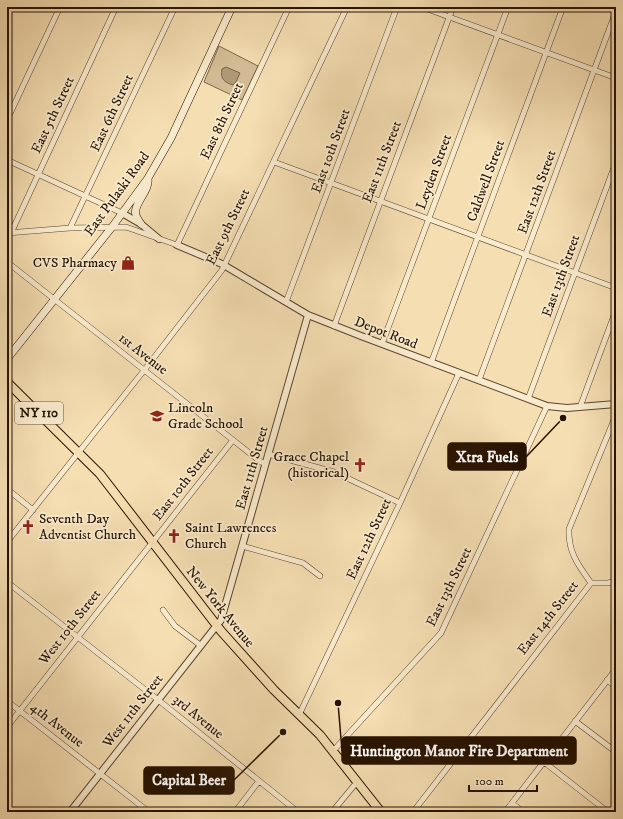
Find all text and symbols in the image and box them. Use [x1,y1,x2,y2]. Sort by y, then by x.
street label: East 6th Street [86,71,138,155]
street label: East 5th Street [27,73,79,156]
street label: East 8th Street [196,79,248,162]
street label: East 10th Street [307,106,355,196]
street label: East 11th Street [358,118,406,205]
street label: Leyden Street [412,131,456,212]
street label: Caldwell Street [463,137,509,224]
street label: East 12th Street [513,147,561,236]
street label: East Pulaski Road [80,148,154,240]
street label: East 9th Street [202,185,254,268]
street label: East 13th Street [538,232,584,320]
place label: CVS Pharmacy [33,254,117,272]
shop icon: CVS Pharmacy [120,255,136,271]
street label: Depot Road [352,313,420,353]
street label: 1st Avenue [115,329,171,379]
place label: Lincoln Grade School [168,399,244,433]
road number: NY 110 [15,402,63,424]
school or university icon: Lincoln Grade School [149,408,165,424]
street label: East 11th Street [231,424,273,512]
street label: East 10th Street [149,443,218,524]
callout: Xtra Fuels [448,443,526,470]
place label: Grace Chapel (historical) [274,448,350,482]
text: Xtra Fuels [456,448,518,467]
church icon: Grace Chapel (historical) [352,457,368,473]
street label: East 12th Street [342,495,396,583]
place label: Seventh Day Adventist Church [39,510,137,544]
church icon: Seventh Day Adventist Church [20,519,36,535]
place label: Saint Lawrences Church [185,519,277,553]
church icon: Saint Lawrences Church [166,528,182,544]
street label: East 13th Street [422,544,476,630]
street label: New York Avenue [182,563,258,651]
street label: East 14th Street [513,577,583,659]
street label: West 10th Street [34,585,105,669]
street label: West 11th Street [98,670,168,752]
street label: 3rd Avenue [169,691,227,743]
street label: 4th Avenue [27,698,88,752]
callout: Huntington Manor Fire Department [342,737,576,764]
text: Huntington Manor Fire Department [350,742,568,761]
callout: Capital Beer [144,767,234,794]
scale bar [469,767,537,793]
text: Capital Beer [152,771,226,790]
text: 100 m [475,774,504,789]

